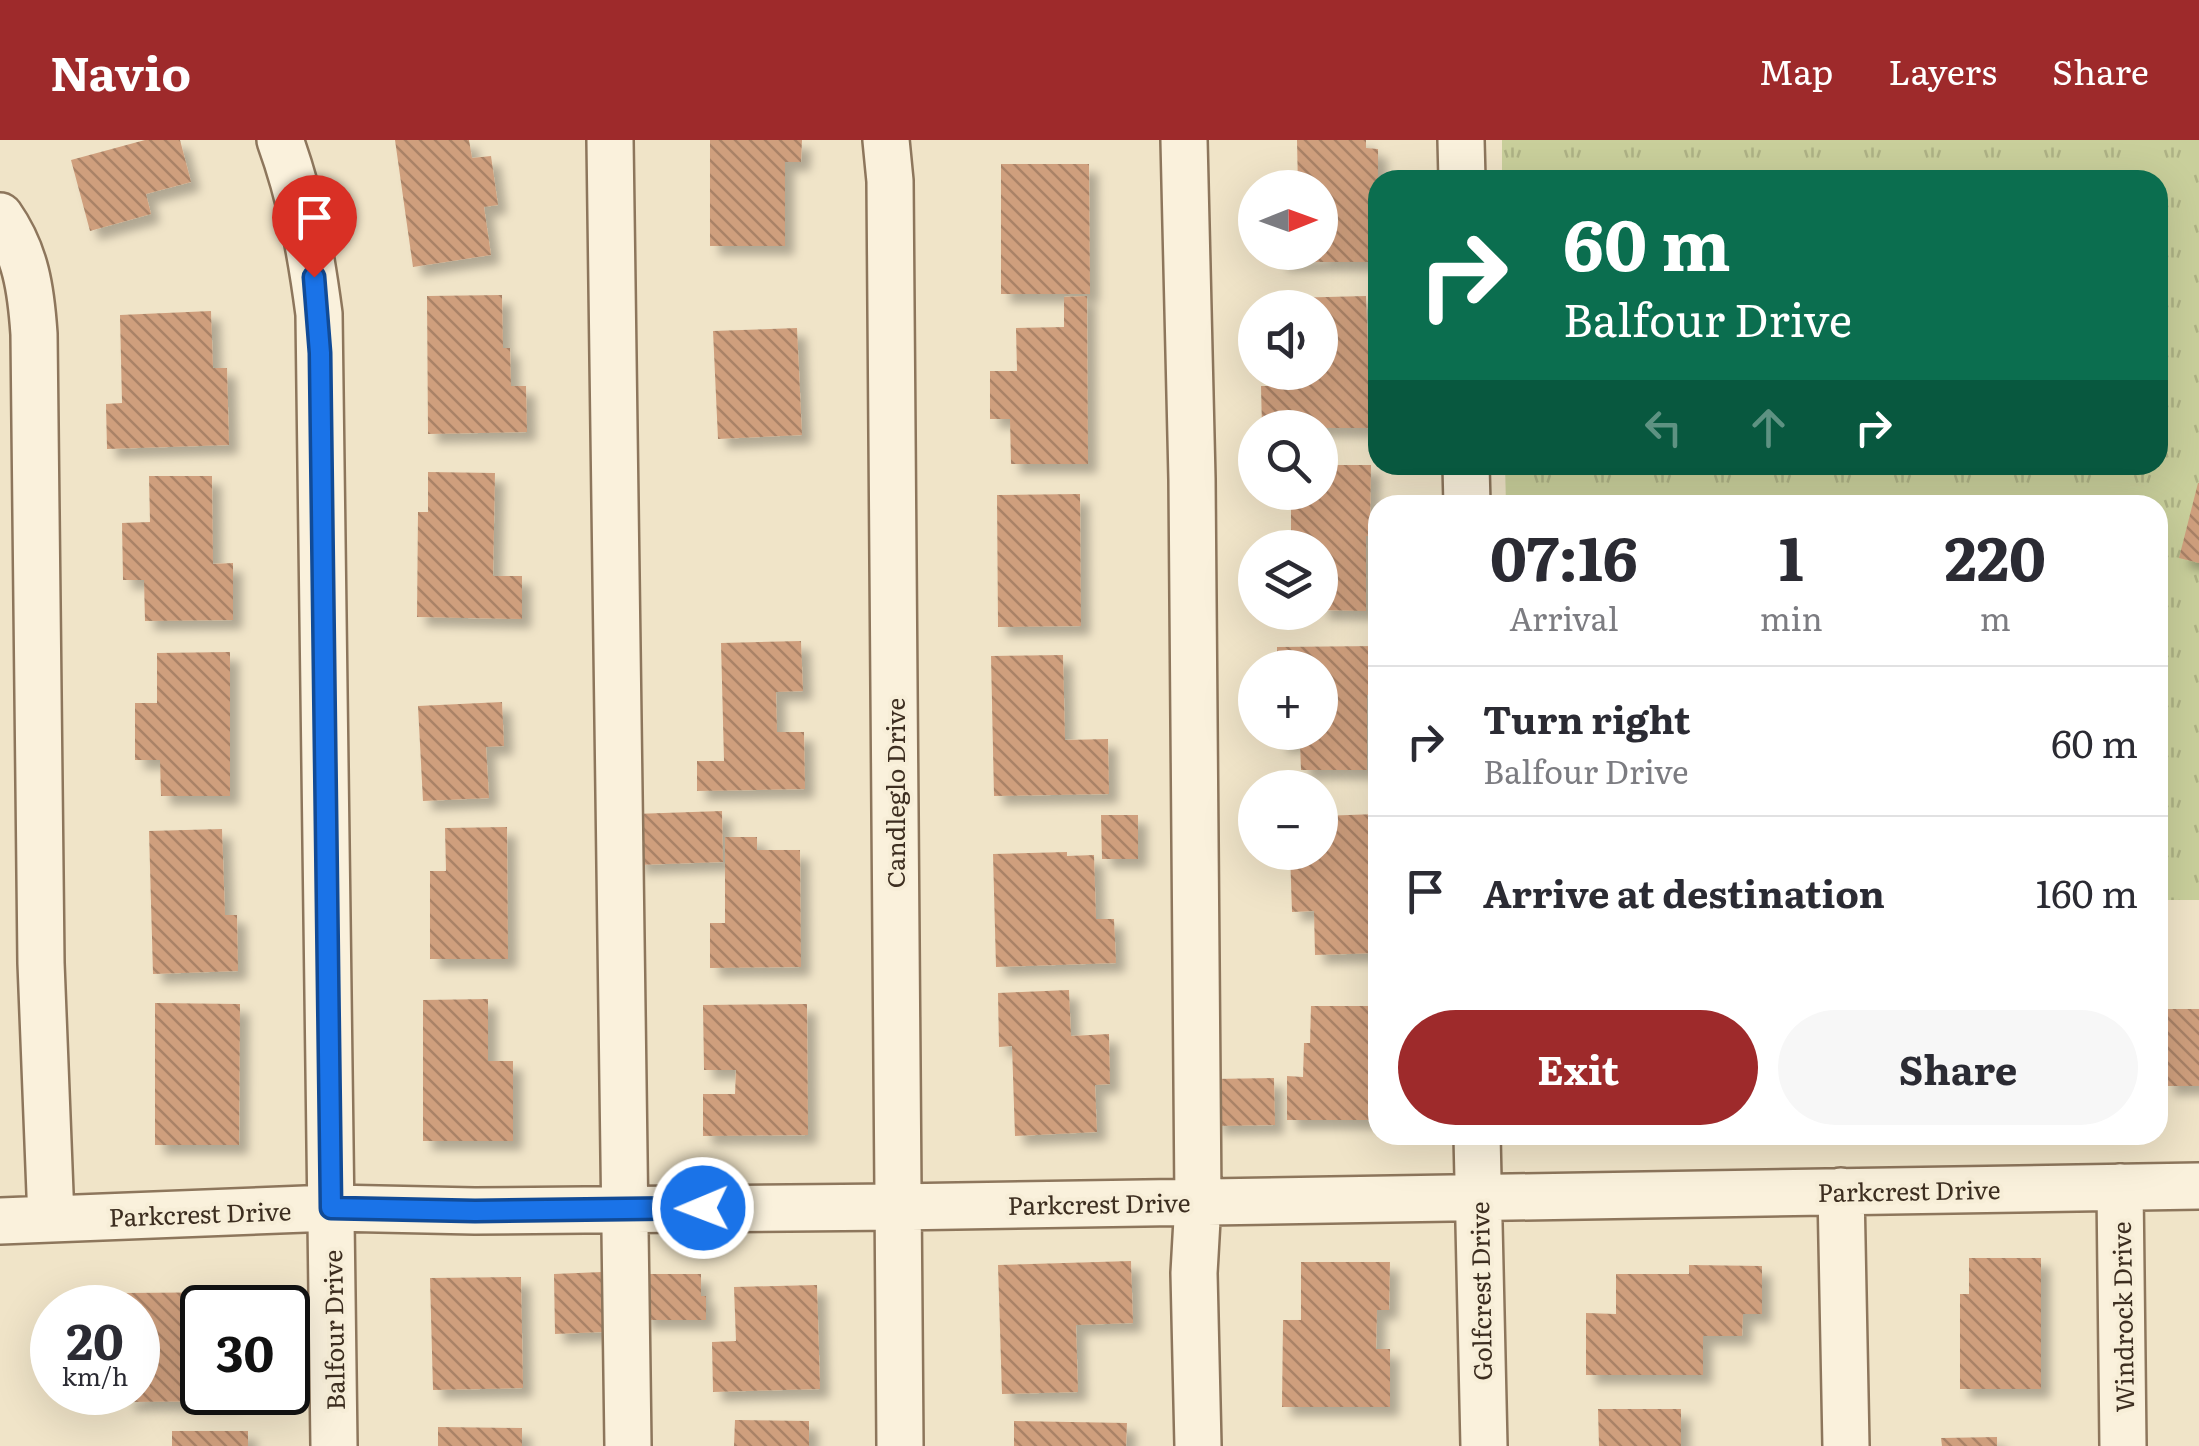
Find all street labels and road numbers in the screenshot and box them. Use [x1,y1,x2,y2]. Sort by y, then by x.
street label: Candleglo Drive [876,698,913,888]
street label: Parkcrest Drive [1817,1170,2001,1210]
street label: Parkcrest Drive [1007,1183,1191,1223]
street label: Parkcrest Drive [108,1191,292,1235]
street label: Golfcrest Drive [1460,1201,1500,1381]
street label: Windrock Drive [2102,1221,2142,1413]
street label: Balfour Drive [313,1249,353,1411]

